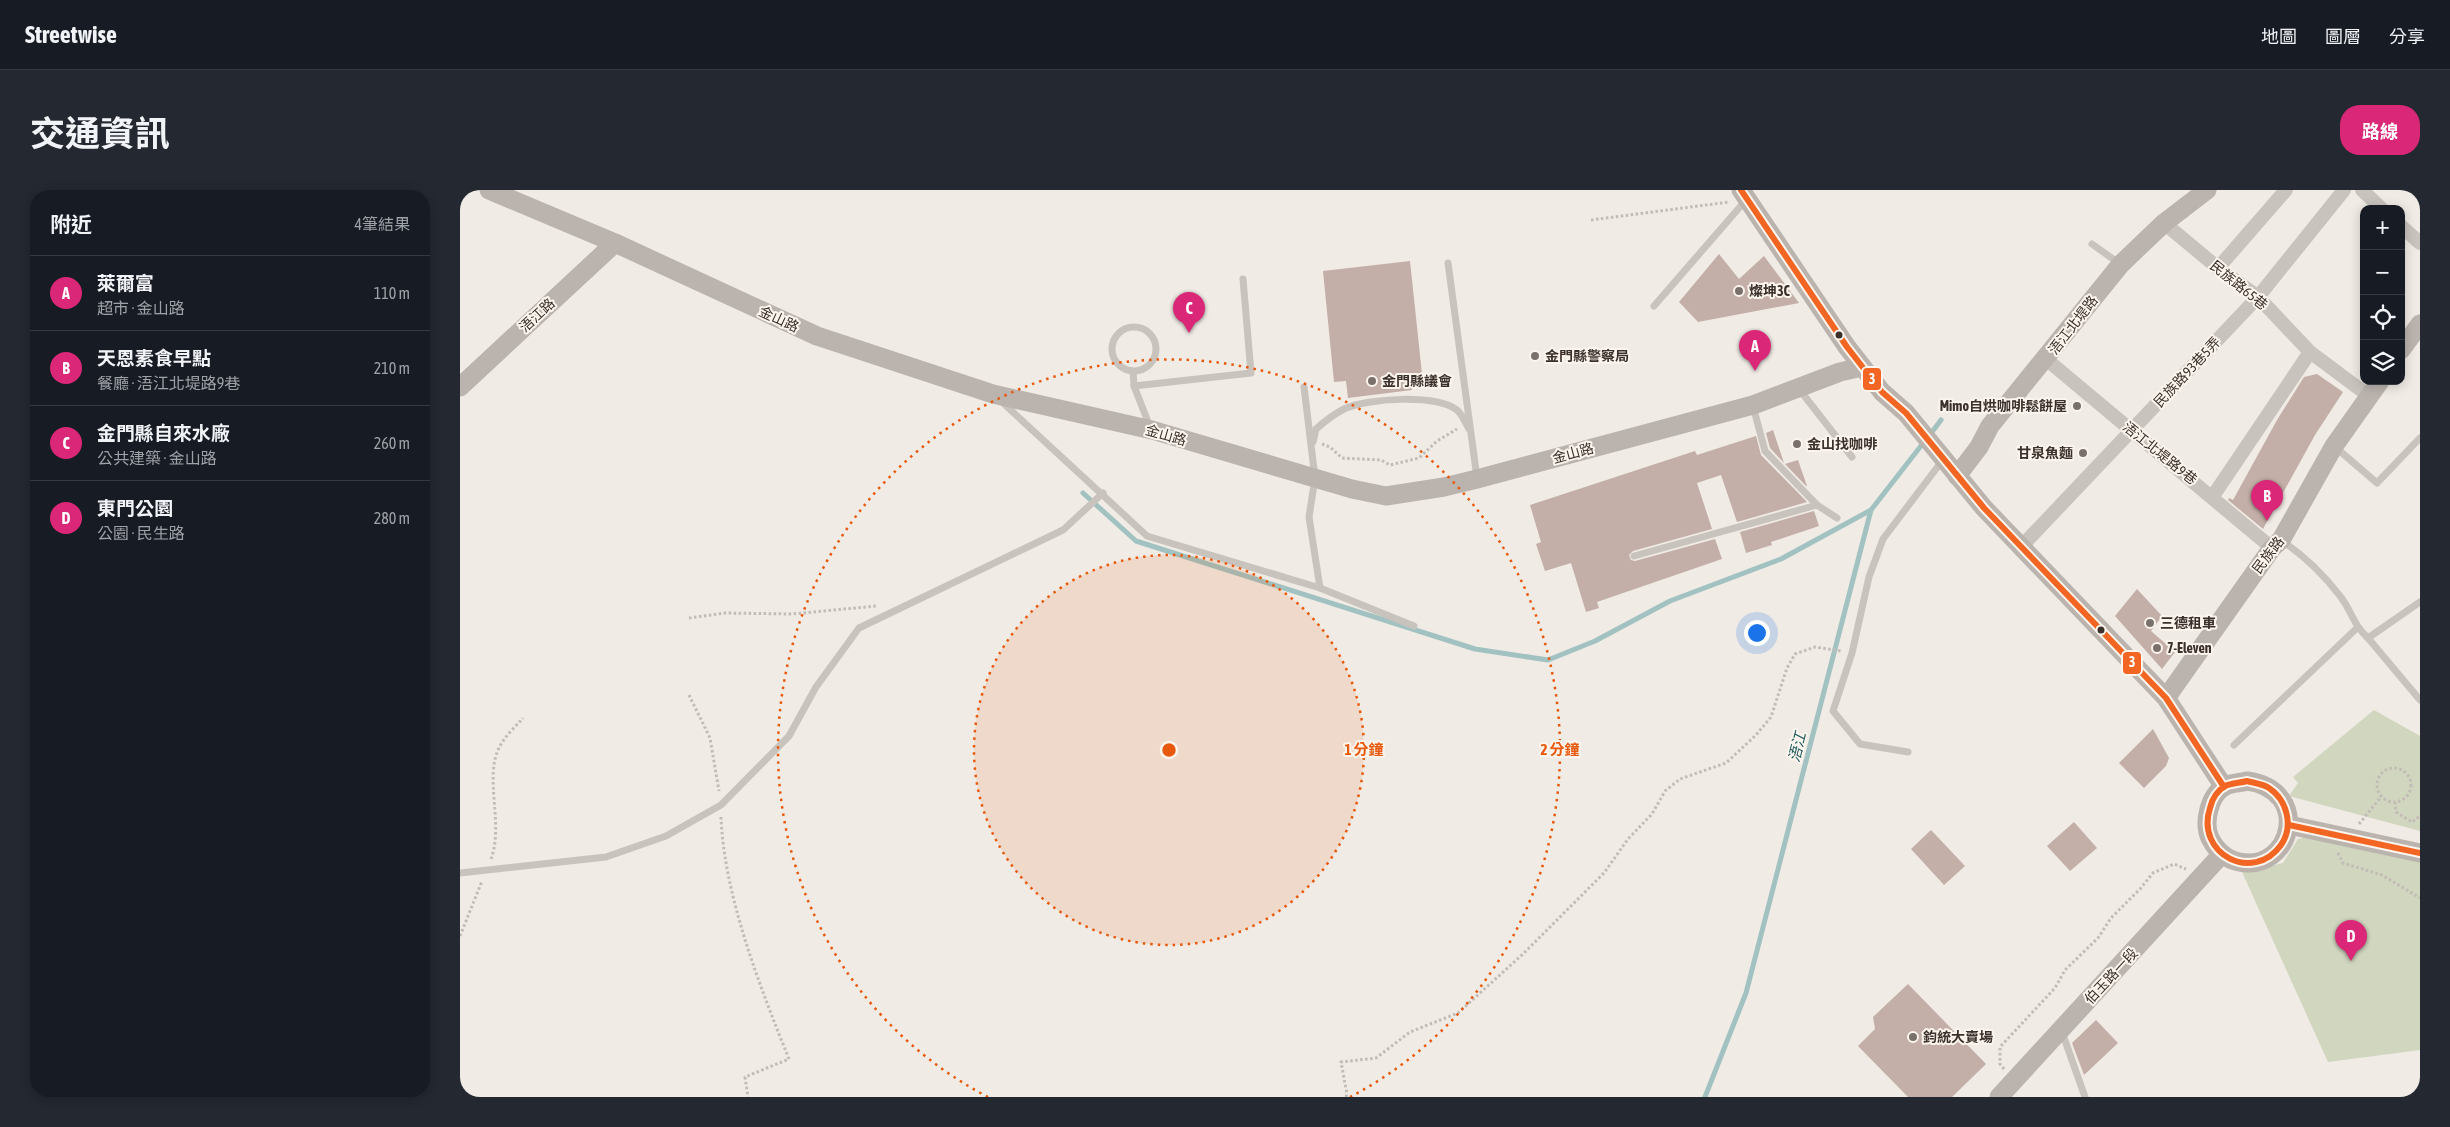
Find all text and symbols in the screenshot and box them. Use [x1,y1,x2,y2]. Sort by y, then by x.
text: Streetwise [25,21,117,48]
text: 地圖 [2261,26,2297,47]
text: 圖層 [2325,26,2361,47]
text: 分享 [2389,26,2425,47]
button: 路線 [2340,105,2420,155]
text: 交通資訊 [30,113,170,153]
map controls [2360,205,2405,385]
button: + [2360,205,2405,250]
text: 附近 [50,212,92,236]
text: 4筆結果 [354,215,410,233]
button: − [2360,250,2405,295]
street label: 民族路65巷 [2207,257,2271,313]
text: 萊爾富 [97,272,154,294]
place label: 燦坤3C [1749,283,1791,299]
text: A [62,284,70,302]
text: 110 m [374,284,410,302]
marker: 燦坤3C [1733,285,1745,297]
pin: C [1173,292,1205,333]
street label: 浯江北堤路 [2045,292,2101,358]
street label: 浯江路 [516,295,558,335]
button: locate [2360,295,2405,340]
text: 超市 · 金山路 [97,299,185,317]
street label: 金山路 [757,303,801,335]
pin: A [1739,330,1771,371]
unlabelled marker [1834,330,1844,340]
street label: 民族路93巷5弄 [2151,334,2223,410]
button: layers [2360,340,2405,385]
text: 天恩素食早點 [97,347,211,369]
place label: 金門縣警察局 [1545,348,1629,364]
marker: 金門縣警察局 [1529,350,1541,362]
text: B [62,359,70,377]
text: 210 m [374,359,410,377]
line badge: 3 [1862,367,1882,391]
text: 3 [1869,371,1875,387]
place label: 金門縣議會 [1382,373,1452,389]
text: 餐廳 · 浯江北堤路9巷 [97,374,240,392]
marker: 金門縣議會 [1366,375,1378,387]
place label: Mimo自烘咖啡鬆餅屋 [1940,398,2067,414]
marker: Mimo自烘咖啡鬆餅屋 [2071,400,2083,412]
street label: 浯江北堤路9巷 [2120,418,2200,488]
text: 金門縣自來水廠 [97,422,230,444]
street label: 金山路 [1144,422,1188,448]
text: C [62,434,70,452]
text: 260 m [374,434,410,452]
place label: 金山找咖啡 [1807,436,1878,452]
marker: 金山找咖啡 [1791,438,1803,450]
street label: 金山路 [1551,440,1595,466]
place label: 甘泉魚麵 [2017,445,2073,461]
marker: 甘泉魚麵 [2077,447,2089,459]
text: 公共建築 · 金山路 [97,449,217,467]
pin: B [2251,480,2283,521]
text: 東門公園 [97,497,173,519]
text: D [62,509,70,527]
text: 280 m [374,509,410,527]
text: 公園 · 民生路 [97,524,185,542]
street label: 民族路 [2249,533,2287,577]
place label: 三德租車 [2160,615,2216,631]
marker: 三德租車 [2144,617,2156,629]
your location [1744,620,1770,646]
unlabelled marker [2096,625,2106,635]
place label: 7-Eleven [2167,640,2212,656]
marker: 7-Eleven [2151,642,2163,654]
line badge: 3 [2122,651,2142,675]
text: 3 [2129,654,2135,670]
water label: 浯江 [1785,728,1809,764]
centre of rings [1160,741,1178,759]
text: 1 分鐘 [1344,741,1384,758]
text: 2 分鐘 [1540,741,1580,758]
pin: D [2335,920,2367,961]
street label: 伯玉路一段 [2081,945,2141,1007]
place label: 鈞統大賣場 [1923,1029,1993,1045]
marker: 鈞統大賣場 [1907,1031,1919,1043]

